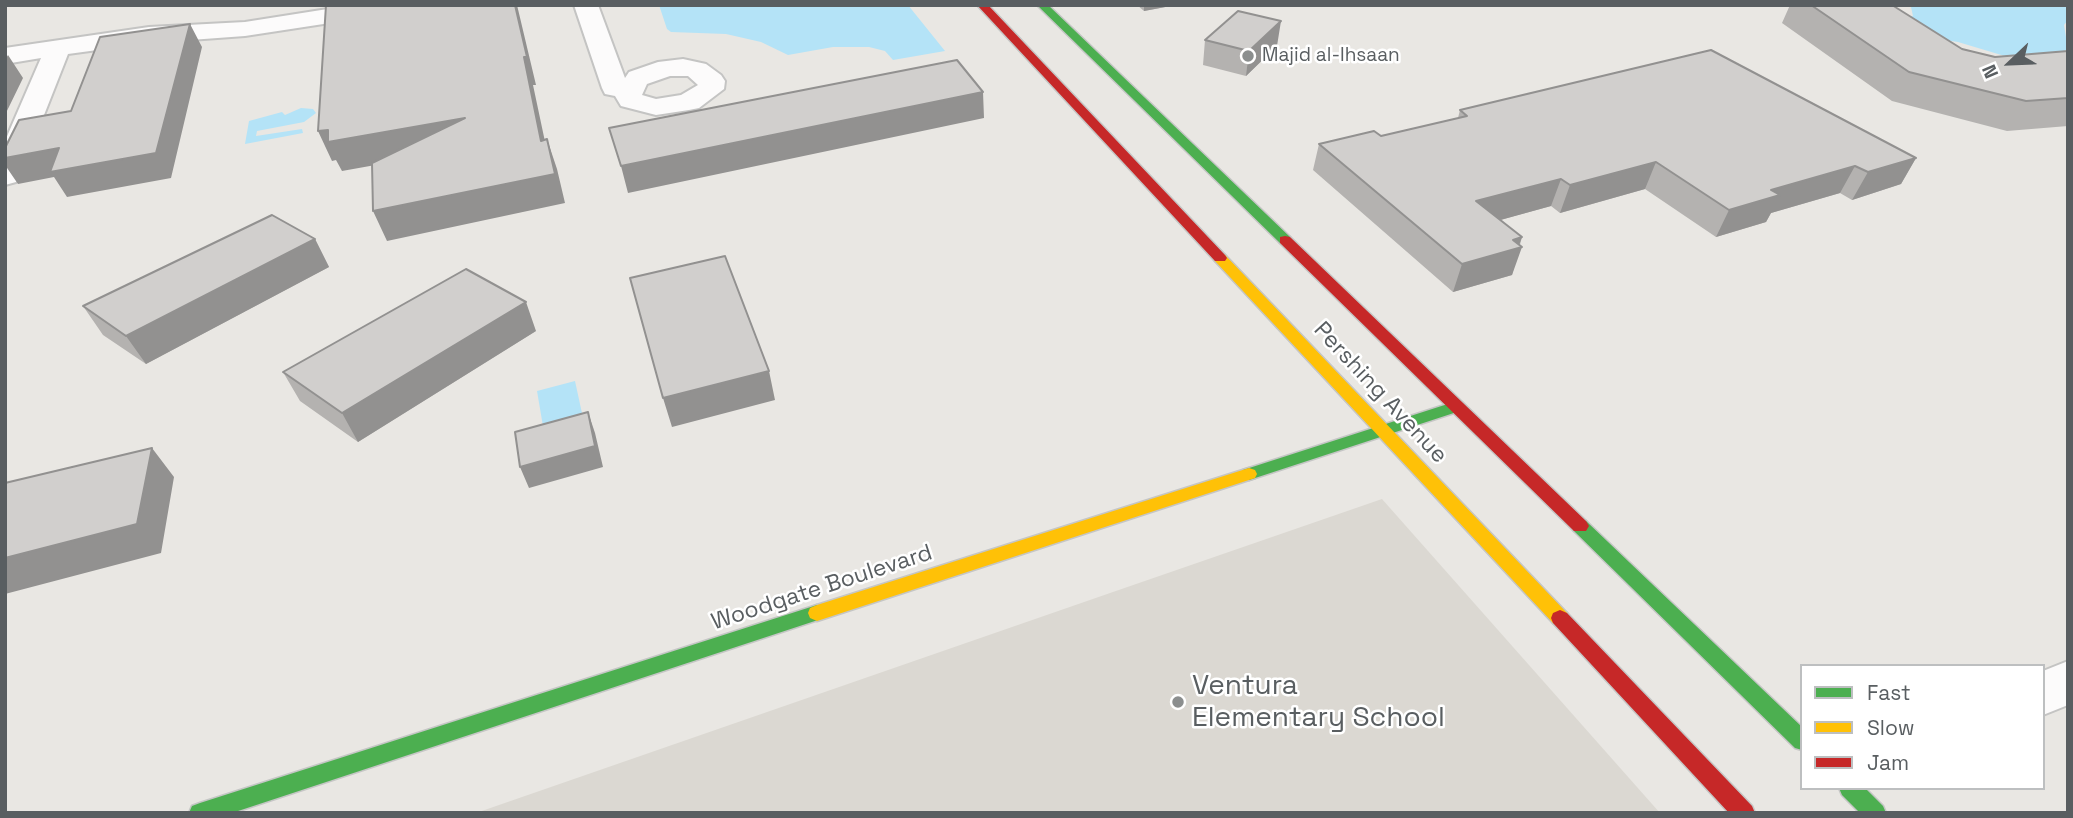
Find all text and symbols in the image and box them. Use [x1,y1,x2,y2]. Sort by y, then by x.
north arrow [1975,28,2045,98]
place label: Majid al-Ihsaan [1262,45,1400,67]
marker: Majid al-Ihsaan [1240,48,1256,64]
text: N [1976,61,2004,82]
street label: Pershing Avenue [1307,317,1453,469]
street label: Woodgate Boulevard [708,539,936,637]
legend [1800,664,2045,790]
place label: Ventura Elementary School [1192,669,1445,735]
text: Fast [1867,679,1911,706]
marker: Ventura Elementary School [1170,694,1186,710]
text: Slow [1867,714,1915,741]
text: Jam [1867,749,1909,776]

